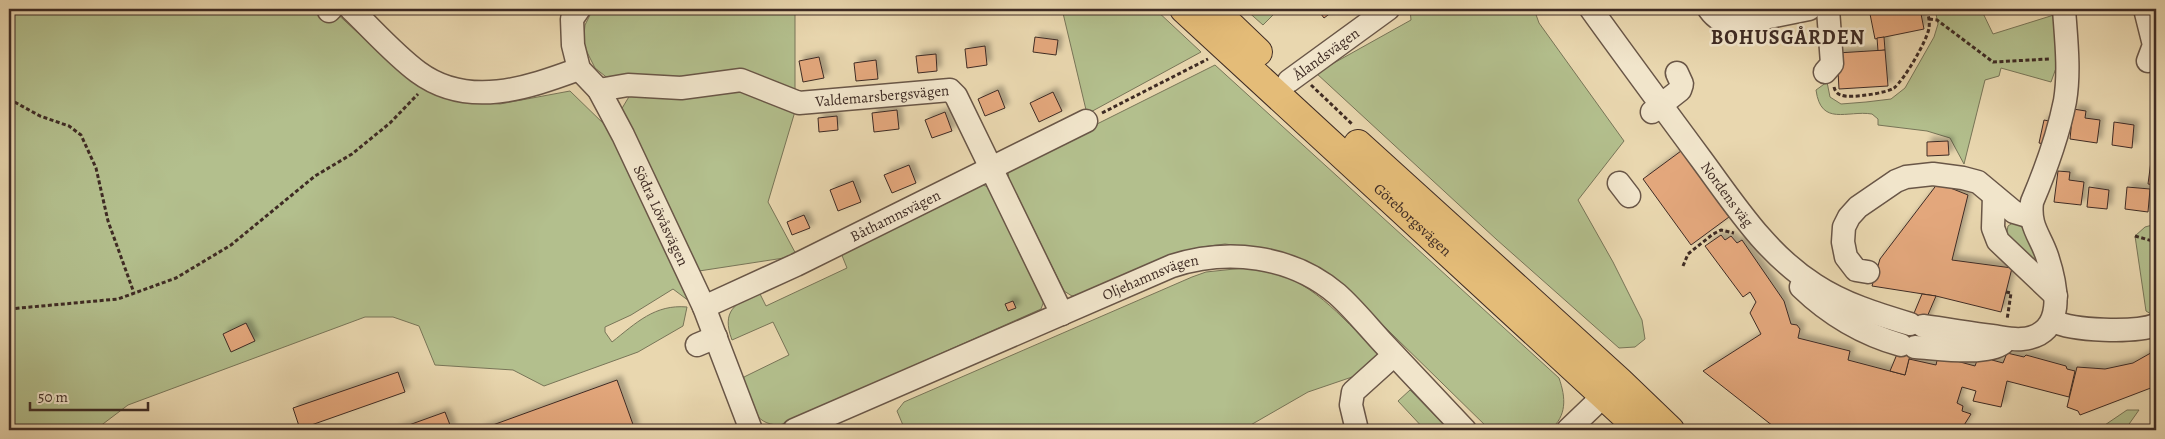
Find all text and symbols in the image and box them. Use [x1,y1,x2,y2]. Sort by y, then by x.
street label: Ålandsvägen [1288,23,1363,85]
district label: BOHUSGÅRDEN [1711,24,1865,51]
street label: Valdemarsbergsvägen [814,80,950,112]
street label: Nordens väg [1696,158,1758,232]
street label: Södra Lövåsvägen [629,162,693,269]
street label: Göteborgsvägen [1369,179,1456,261]
street label: Båthamnsvägen [847,185,944,247]
street label: Oljehamnsvägen [1099,250,1200,305]
scale bar [30,379,148,411]
text: 50 m [38,387,68,407]

